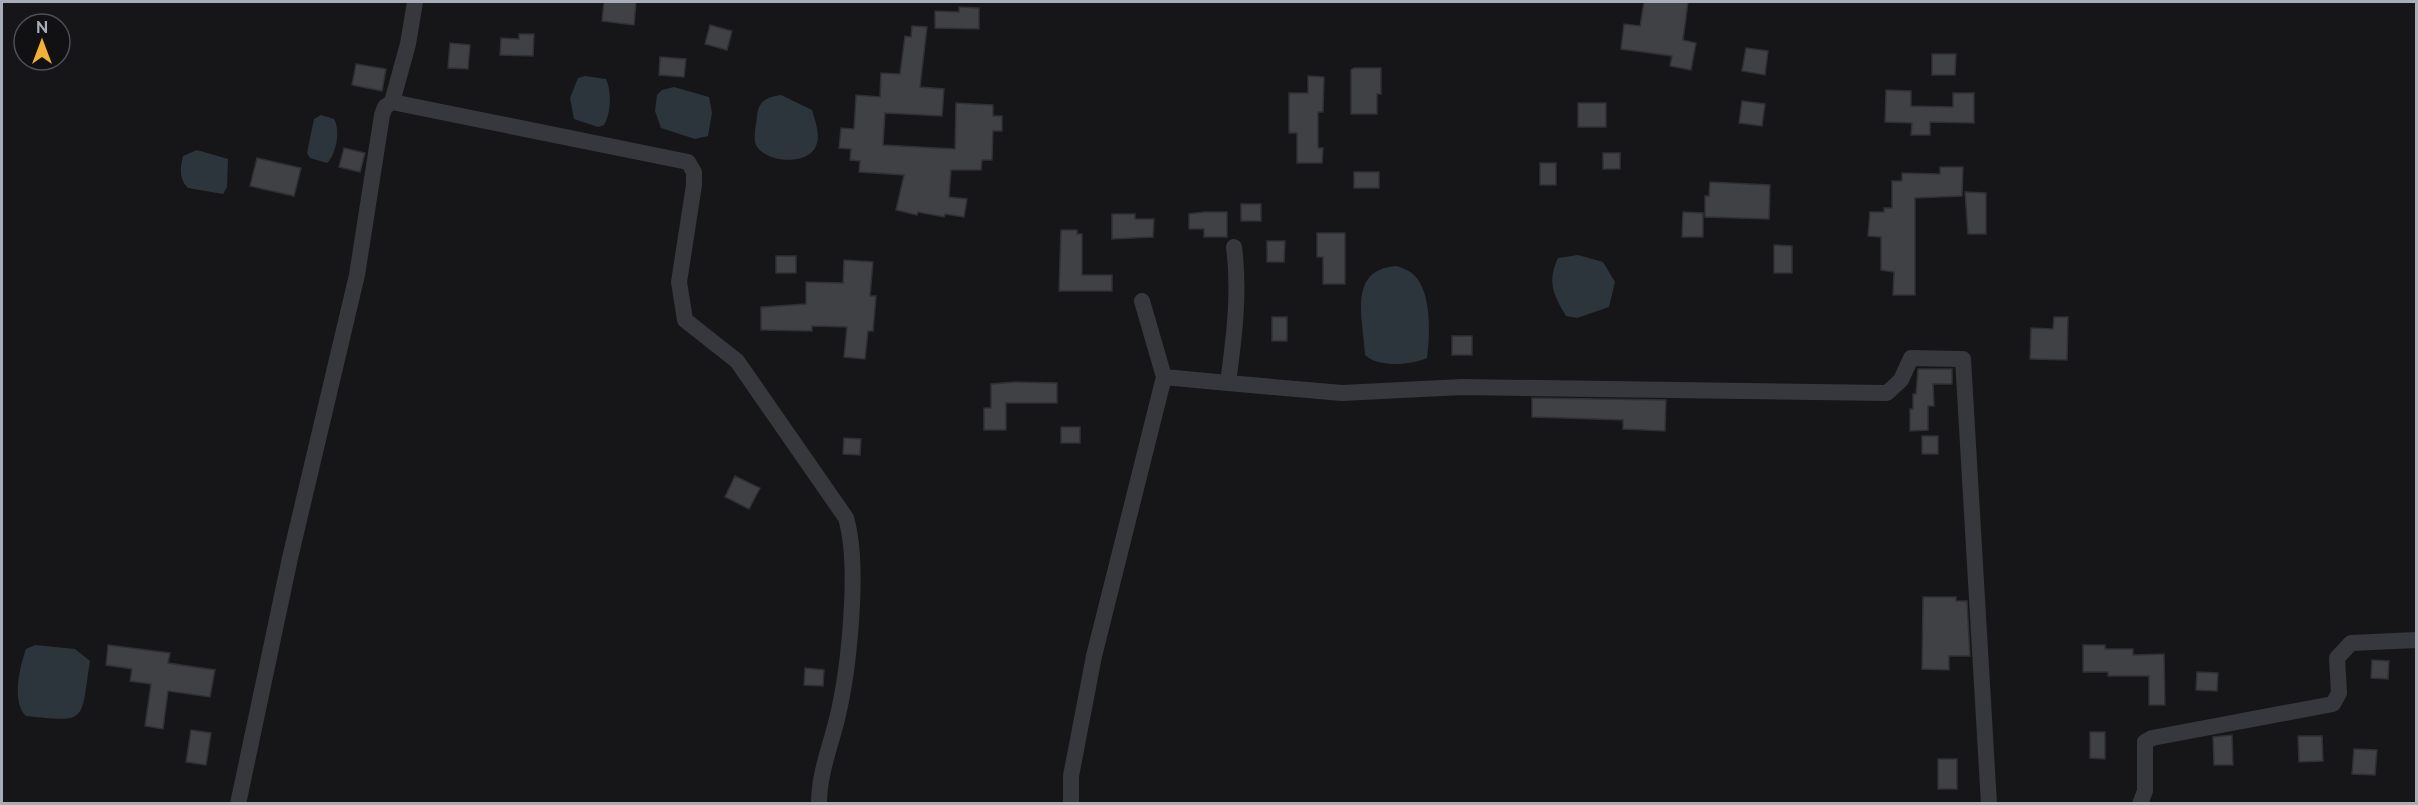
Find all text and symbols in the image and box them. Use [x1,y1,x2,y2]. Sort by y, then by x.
north arrow [12,12,72,72]
text: N [36,18,48,37]

